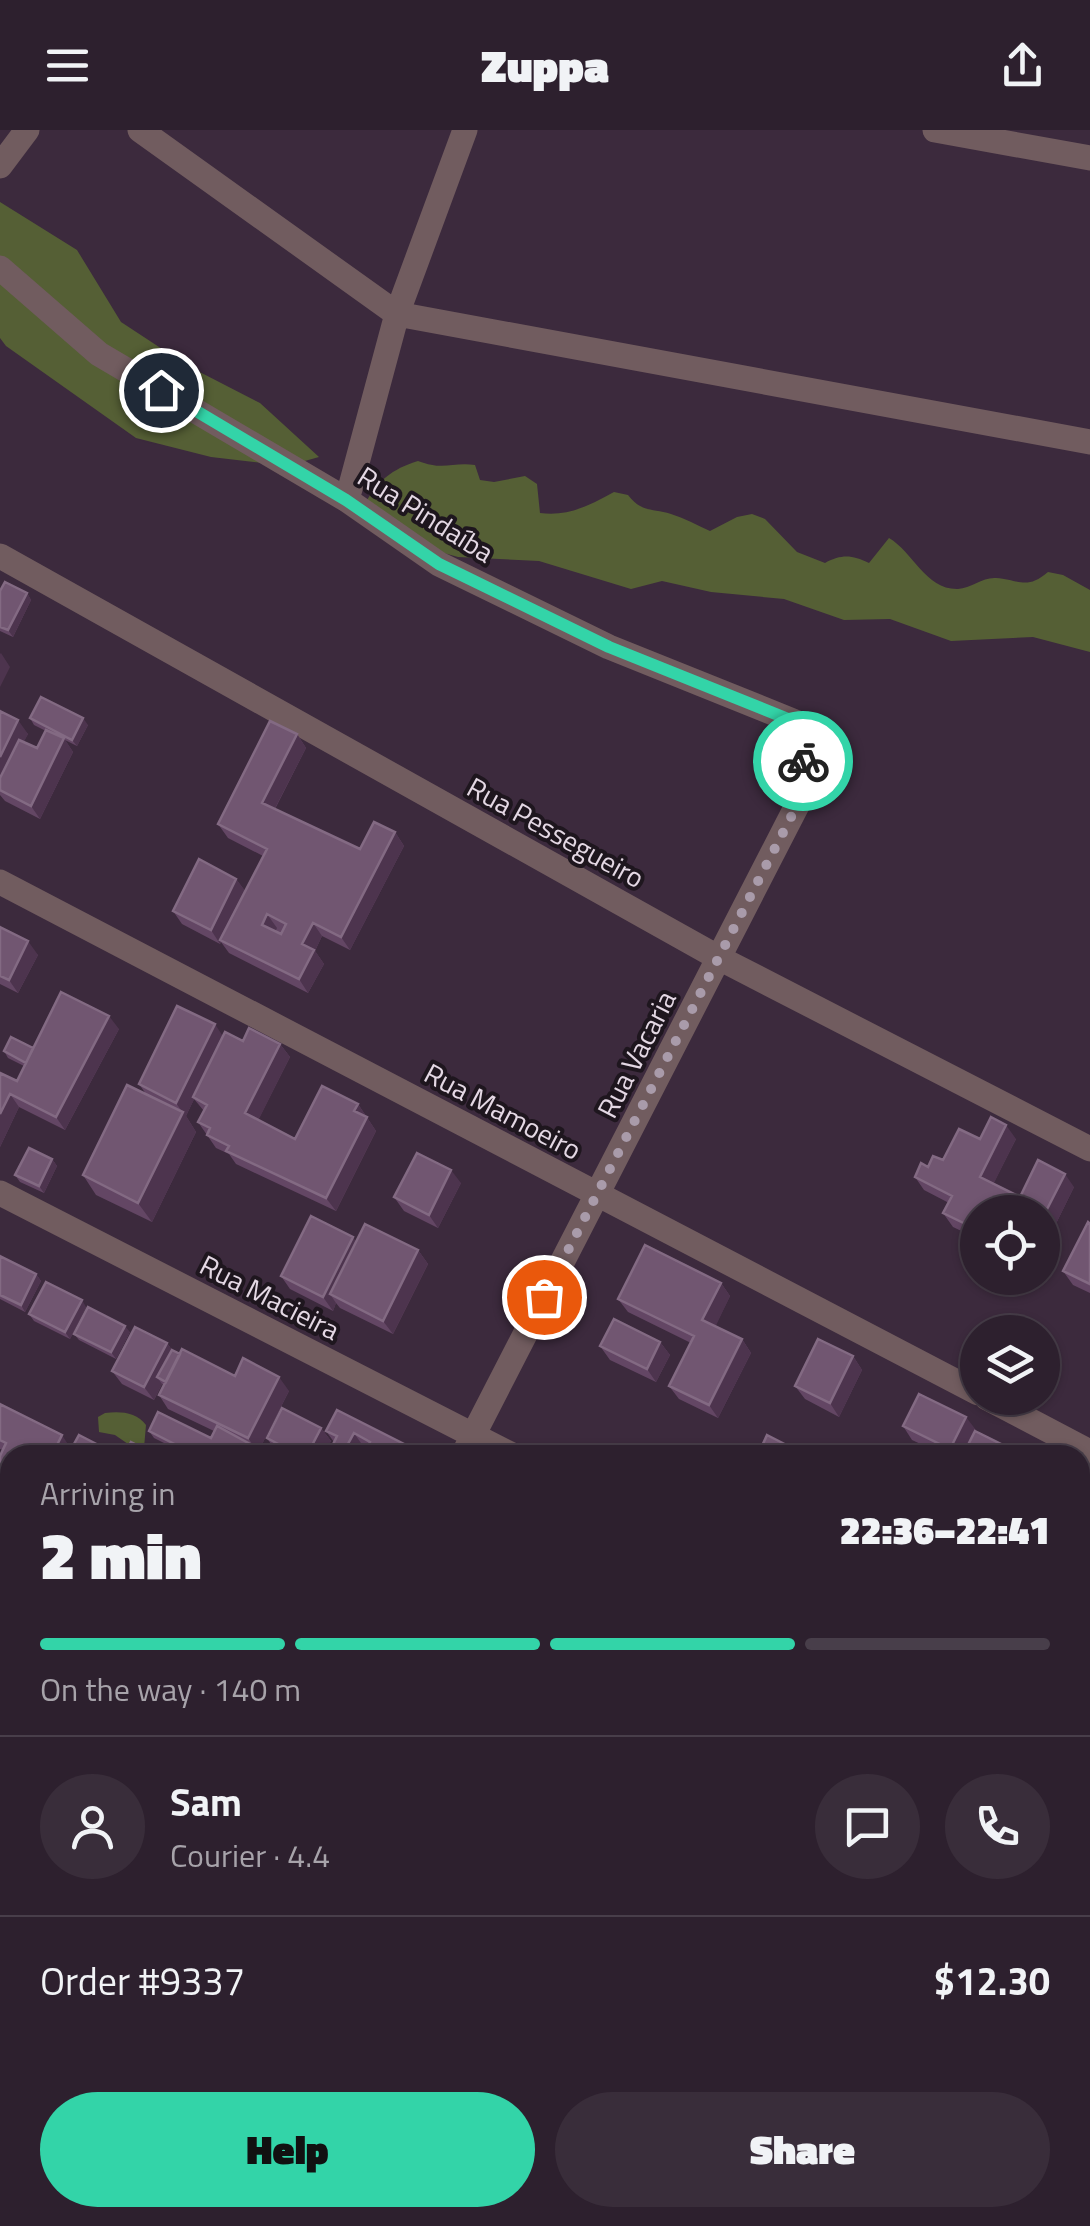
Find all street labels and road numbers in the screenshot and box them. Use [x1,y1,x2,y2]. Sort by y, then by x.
street label: Rua Pindaíba [349,455,503,573]
street label: Rua Pessegueiro [460,765,652,899]
street label: Rua Vacaria [586,983,686,1125]
street label: Rua Mamoeiro [417,1052,589,1170]
street label: Rua Macieira [192,1243,348,1351]

